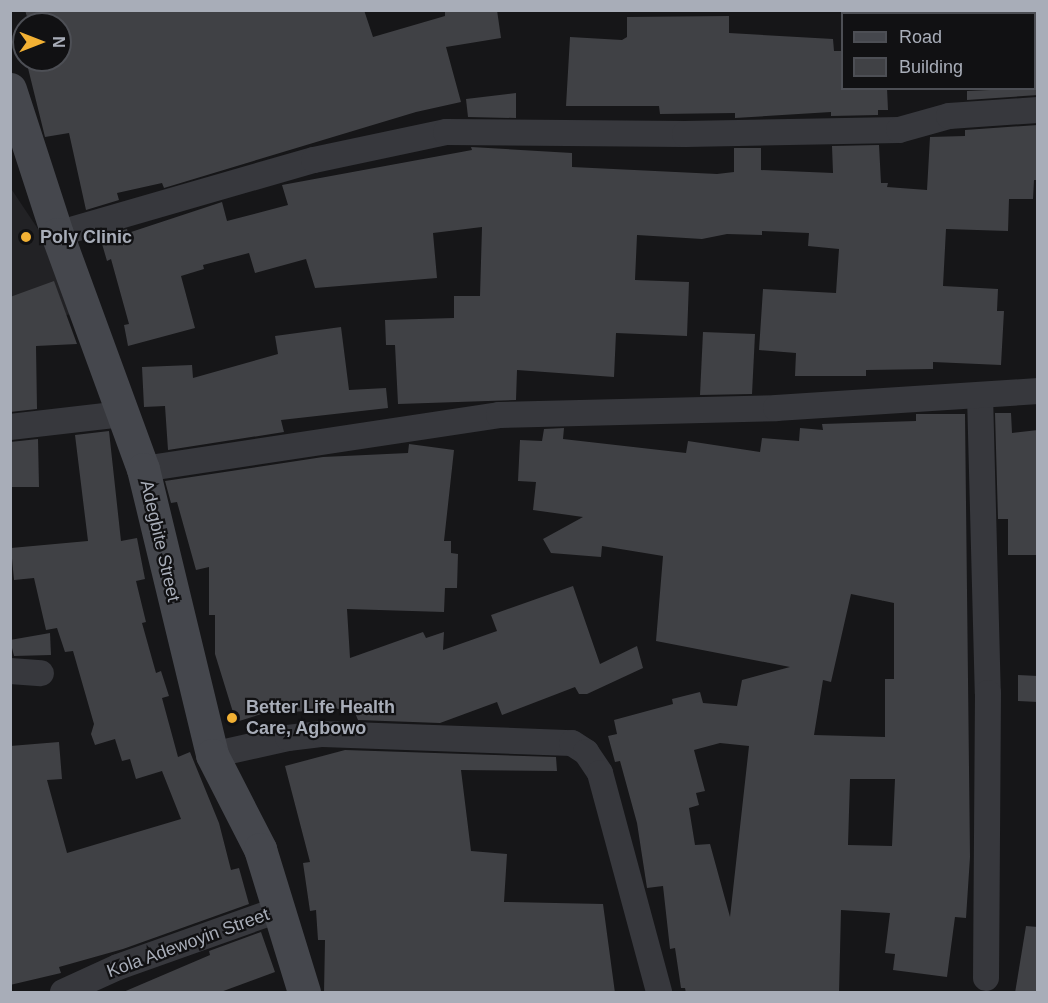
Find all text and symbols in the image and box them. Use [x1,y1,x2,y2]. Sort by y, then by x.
north arrow [12,12,72,72]
legend [841,12,1036,90]
text: Road [899,27,942,47]
text: N [50,36,67,48]
text: Building [899,57,963,77]
place label: Poly Clinic [40,226,132,248]
marker: Poly Clinic [17,228,35,246]
street label: Adegbite Street [136,478,184,604]
place label: Better Life Health Care, Agbowo [246,697,395,740]
marker: Better Life Health Care, Agbowo [223,709,241,727]
street label: Kola Adewoyin Street [103,903,273,983]

